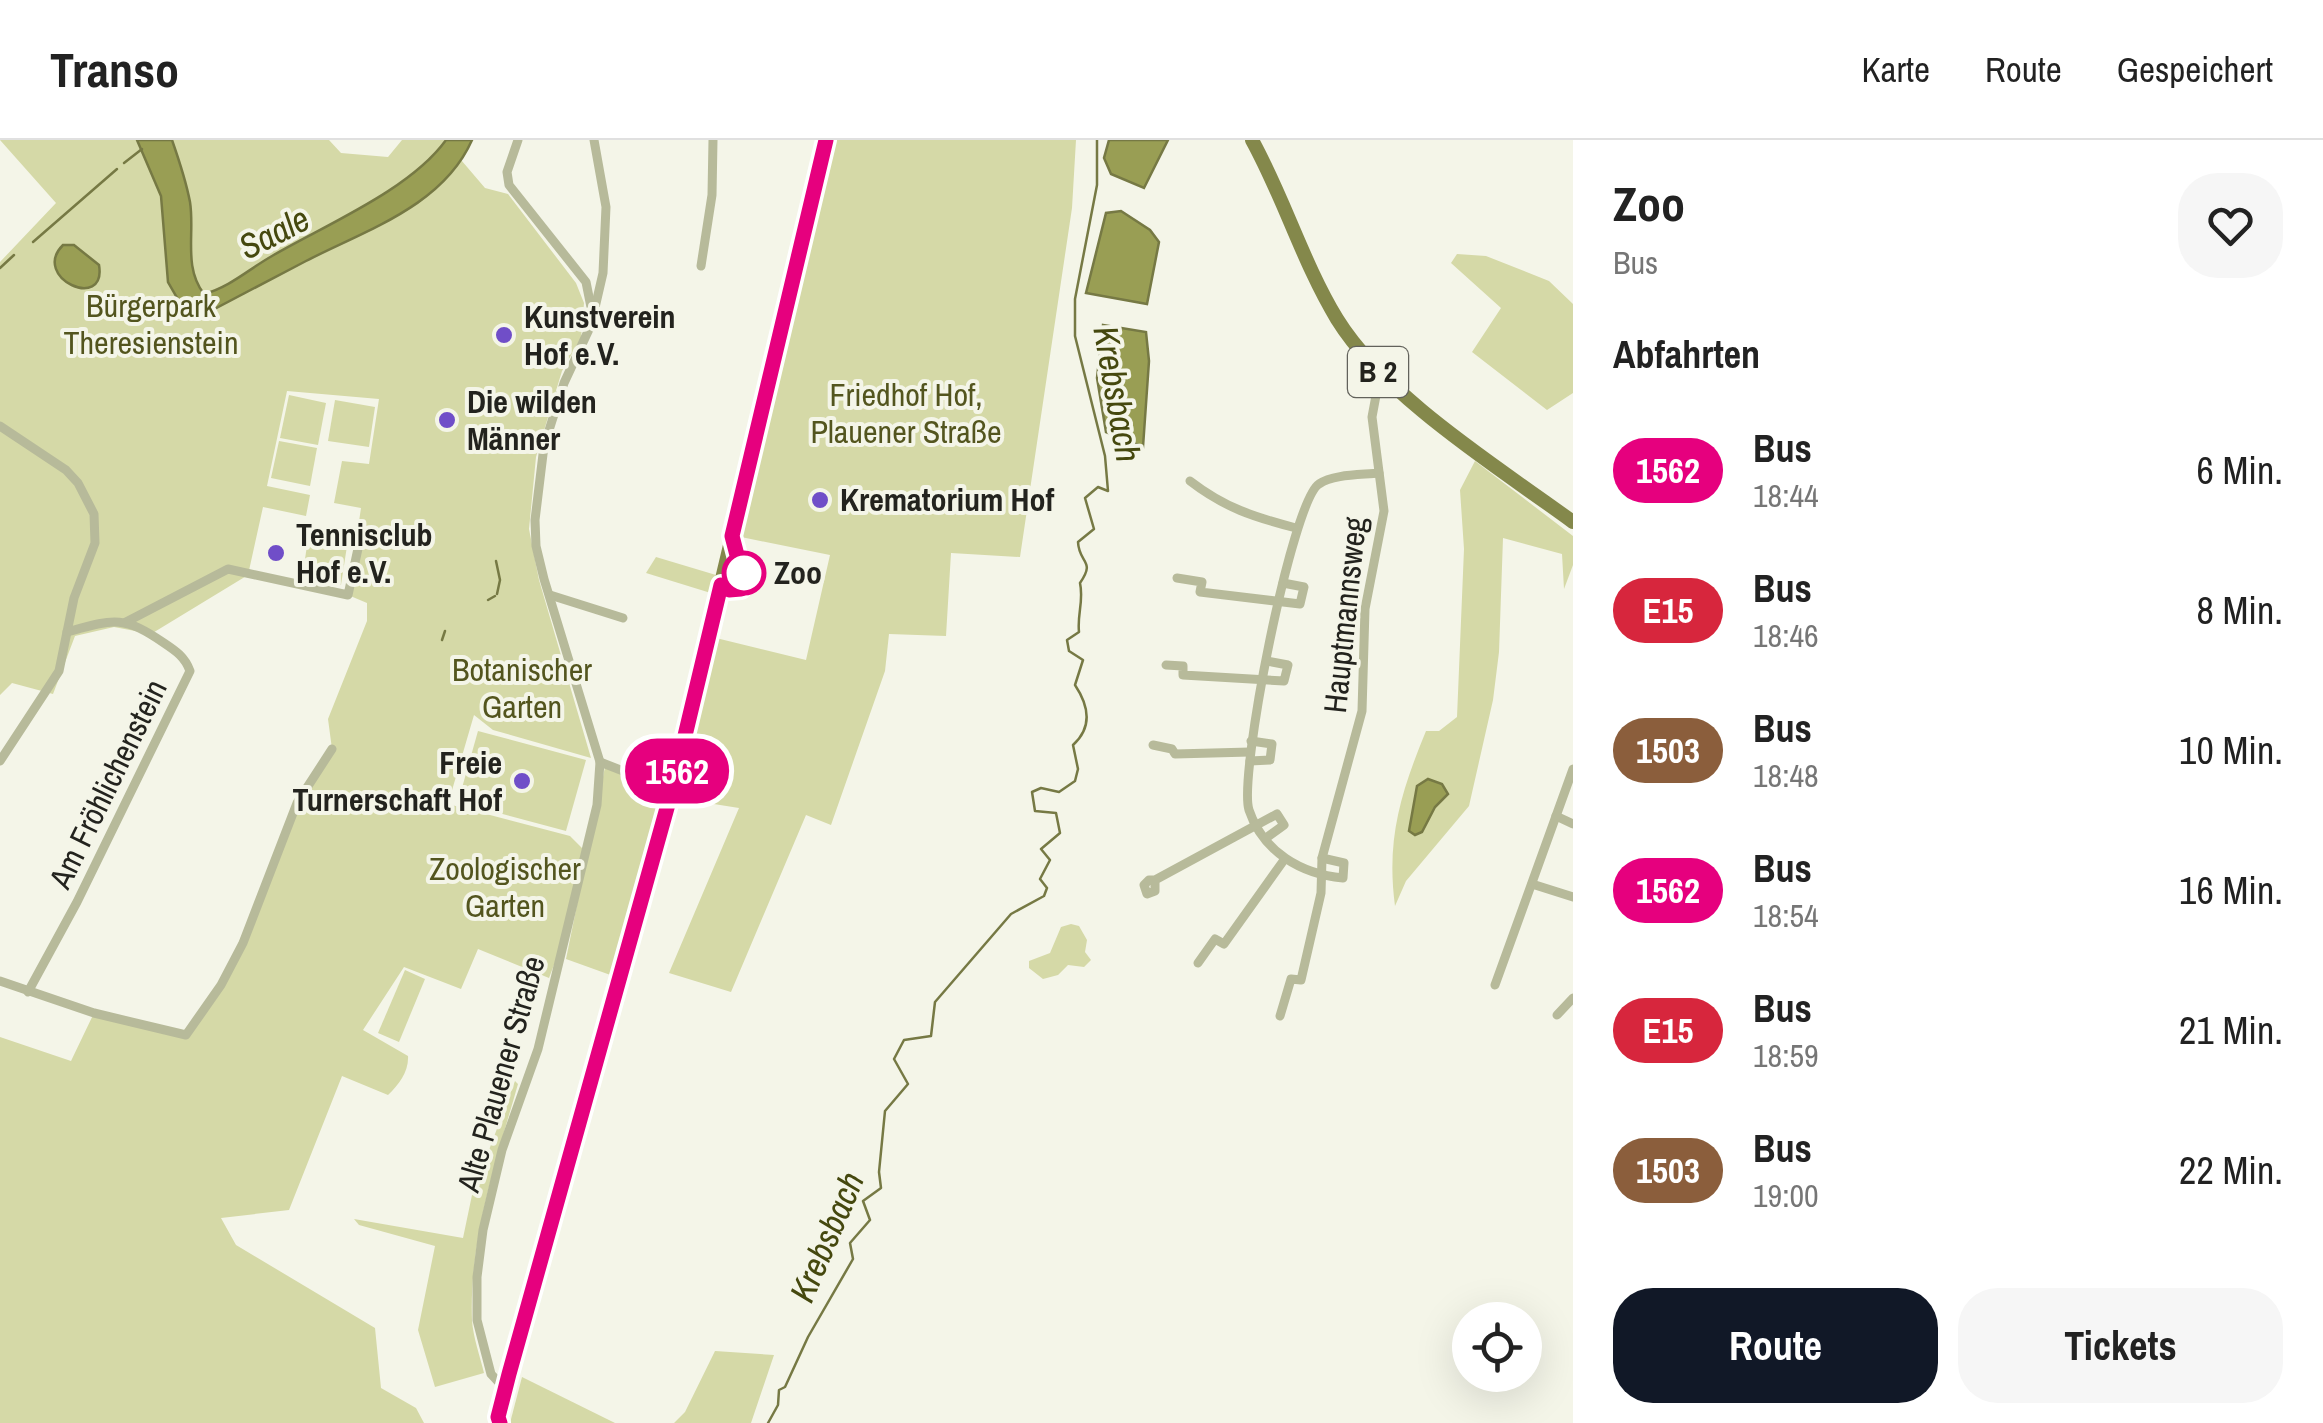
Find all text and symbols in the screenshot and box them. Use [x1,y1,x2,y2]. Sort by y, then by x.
text: Transo [50,37,179,102]
text: Karte [1861,46,1930,93]
text: Route [1985,46,2062,93]
text: Gespeichert [2117,46,2273,93]
text: Zoo [1613,171,1685,236]
button: heart [2178,173,2283,278]
water label: Saale [230,195,317,270]
text: Bus [1613,241,1658,284]
park label: Bürgerpark Theresienstein [63,284,239,364]
place label: Kunstverein Hof e.V. [524,295,676,375]
water label: Krebsbach [1082,322,1153,466]
marker: Kunstverein Hof e.V. [493,324,515,346]
text: Abfahrten [1613,329,1760,380]
road number: B 2 [1348,347,1408,397]
park label: Friedhof Hof, Plauener Straße [810,373,1002,453]
place label: Die wilden Männer [467,380,597,460]
marker: Die wilden Männer [436,409,458,431]
text: Bus [1753,423,1812,474]
text: 6 Min. [2196,445,2283,496]
text: 1562 [1636,447,1700,494]
text: 18:44 [1753,474,1819,517]
place label: Krematorium Hof [840,478,1055,521]
marker: Krematorium Hof [809,489,831,511]
place label: Tennisclub Hof e.V. [296,513,433,593]
street label: Hauptmannsweg [1313,514,1376,715]
marker: Tennisclub Hof e.V. [265,542,287,564]
place label: Zoo [774,551,822,594]
marker: Zoo [723,552,765,594]
text: Bus [1753,563,1812,614]
text: 8 Min. [2196,585,2283,636]
text: E15 [1642,587,1694,634]
text: 18:46 [1753,614,1819,657]
park label: Botanischer Garten [452,648,592,728]
street label: Am Fröhlichenstein [38,672,177,896]
text: Bus [1753,703,1812,754]
text: 10 Min. [2179,725,2283,776]
text: 1503 [1636,727,1700,774]
line badge: 1562 [607,738,747,804]
place label: Freie Turnerschaft Hof [293,741,502,821]
text: 1562 [645,748,709,795]
text: 18:48 [1753,754,1819,797]
marker: Freie Turnerschaft Hof [511,770,533,792]
text: Bus [1753,843,1812,894]
park label: Zoologischer Garten [429,847,581,927]
text: 16 Min. [2179,865,2283,916]
text: 1562 [1636,867,1700,914]
text: 18:54 [1753,894,1819,937]
street label: Alte Plauener Straße [446,951,555,1198]
text: Bus [1753,983,1812,1034]
text: 21 Min. [2179,1005,2283,1056]
text: E15 [1642,1007,1694,1054]
text: 18:59 [1753,1034,1819,1077]
text: Bus [1753,1123,1812,1174]
text: 22 Min. [2179,1145,2283,1196]
text: 1503 [1636,1147,1700,1194]
water label: Krebsbach [778,1164,875,1309]
text: 19:00 [1753,1174,1819,1217]
button: Route [1613,1288,1938,1403]
button: Tickets [1958,1288,2283,1403]
map controls [1452,1302,1542,1392]
button: locate [1452,1302,1542,1392]

